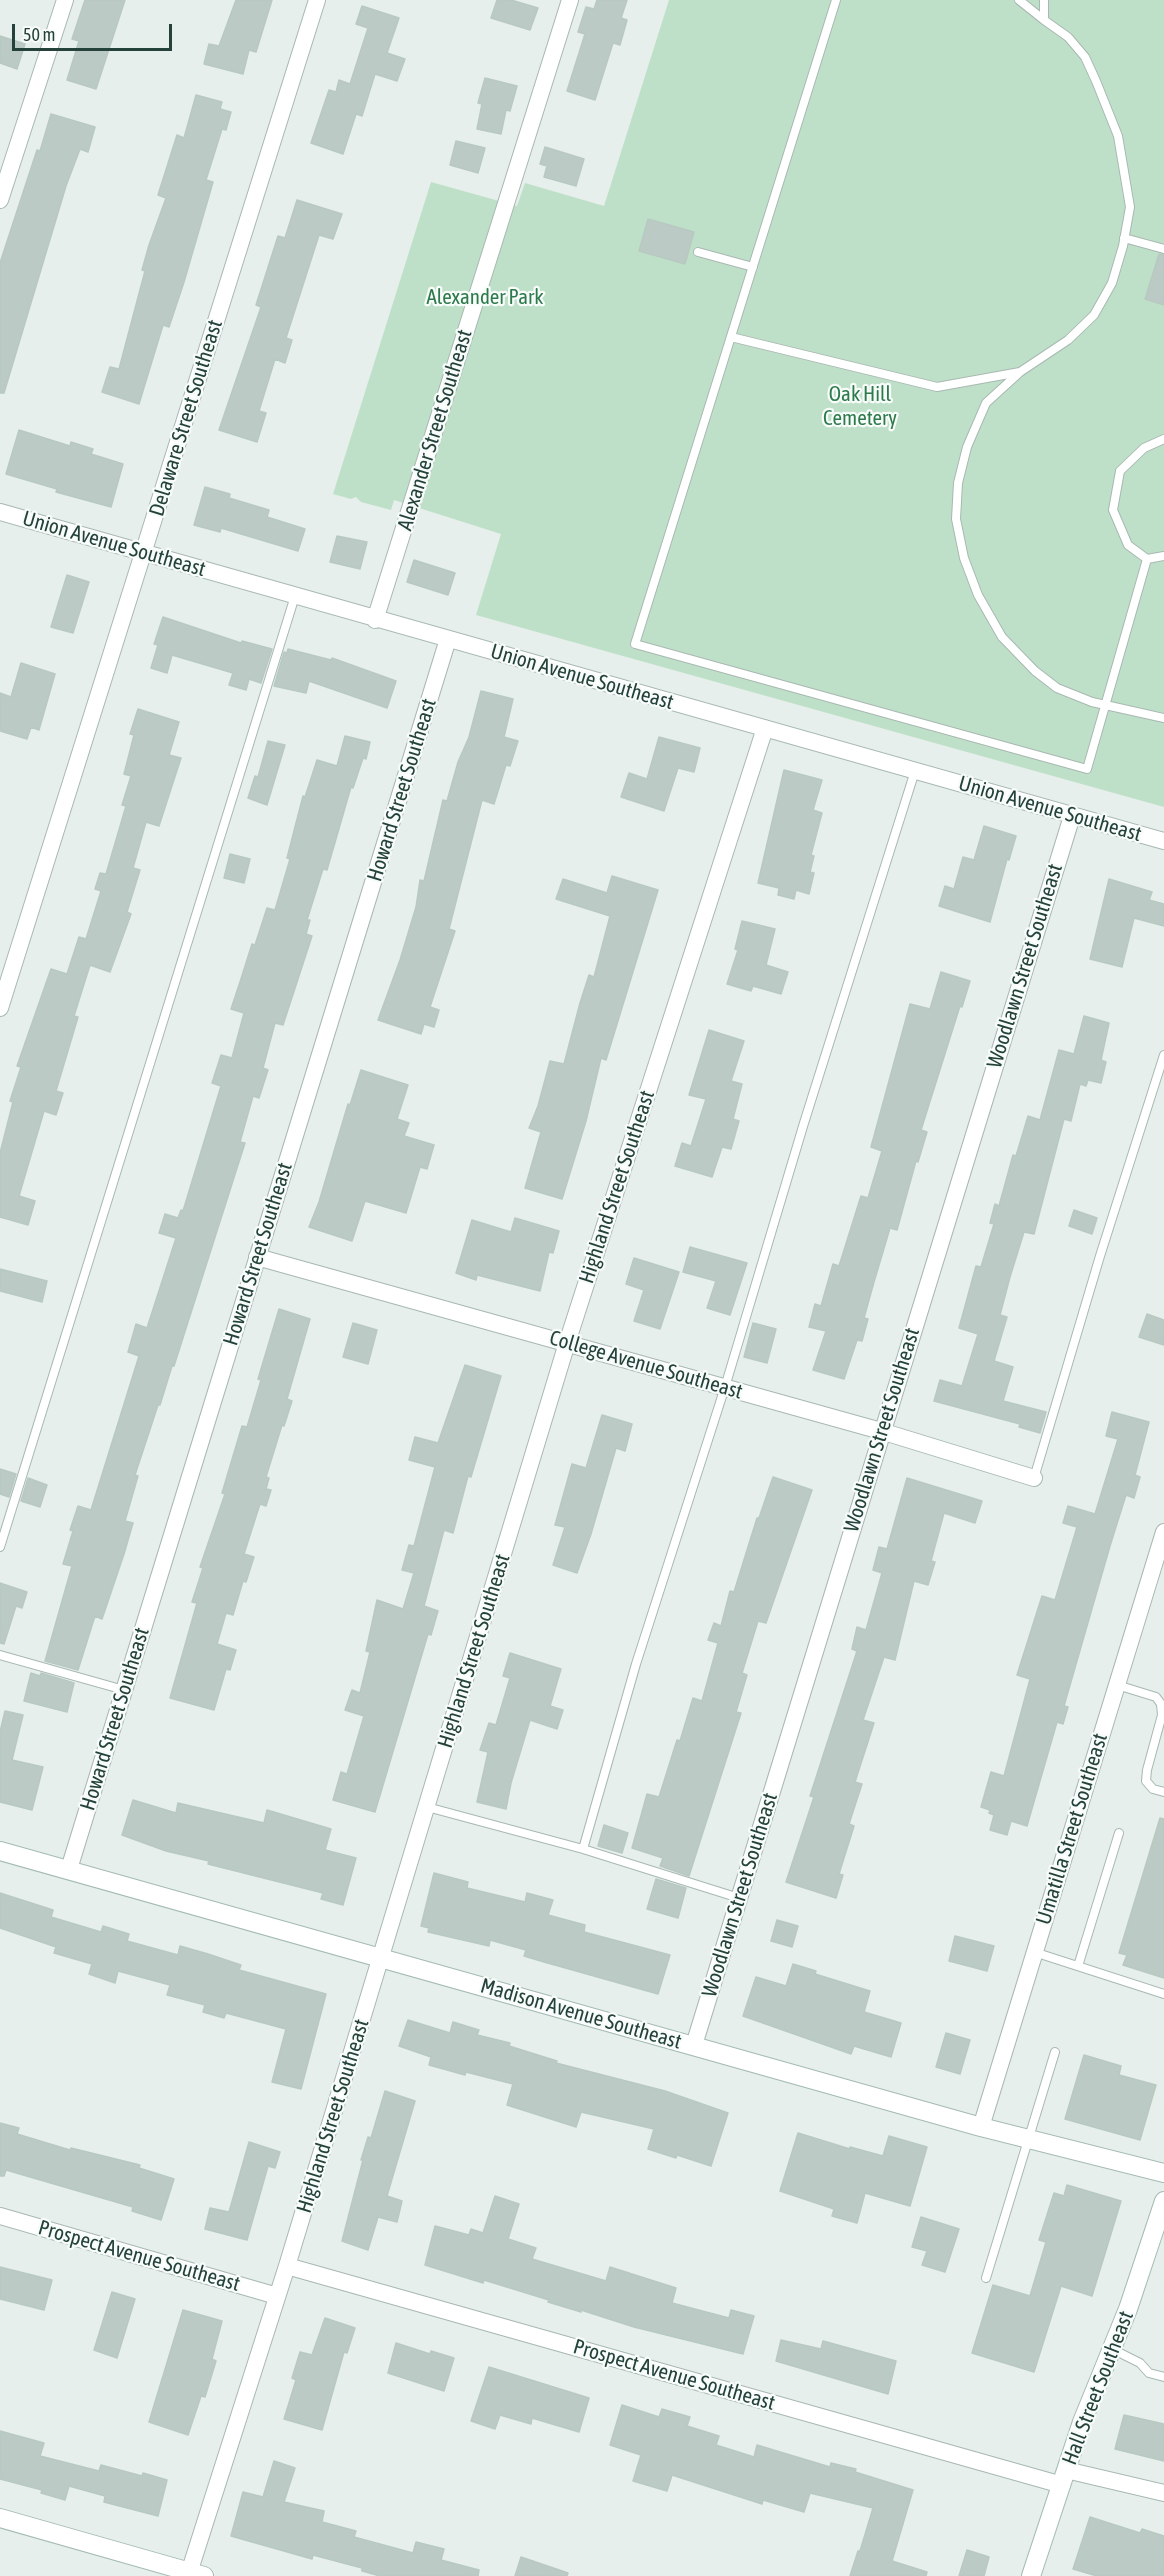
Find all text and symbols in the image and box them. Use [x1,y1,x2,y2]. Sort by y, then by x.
scale bar [15,12,176,50]
text: 50 m [23,24,55,45]
park label: Alexander Park [426,284,544,310]
street label: Delaware Street Southeast [144,317,228,519]
street label: Alexander Street Southeast [392,327,478,533]
park label: Oak Hill Cemetery [823,381,897,431]
street label: Union Avenue Southeast [20,506,208,582]
street label: Union Avenue Southeast [488,639,676,715]
street label: Howard Street Southeast [362,696,442,884]
street label: Union Avenue Southeast [956,771,1144,847]
street label: Woodlawn Street Southeast [982,861,1068,1071]
street label: Highland Street Southeast [574,1087,660,1287]
street label: Howard Street Southeast [218,1160,298,1348]
street label: College Avenue Southeast [547,1325,745,1405]
street label: Woodlawn Street Southeast [839,1325,925,1535]
street label: Highland Street Southeast [433,1551,515,1751]
street label: Howard Street Southeast [75,1625,155,1813]
street label: Umatilla Street Southeast [1031,1730,1113,1928]
street label: Woodlawn Street Southeast [697,1790,783,2000]
street label: Madison Avenue Southeast [478,1973,684,2055]
street label: Highland Street Southeast [292,2016,374,2216]
street label: Prospect Avenue Southeast [35,2215,243,2297]
street label: Hall Street Southeast [1057,2308,1139,2468]
street label: Prospect Avenue Southeast [570,2334,778,2416]

